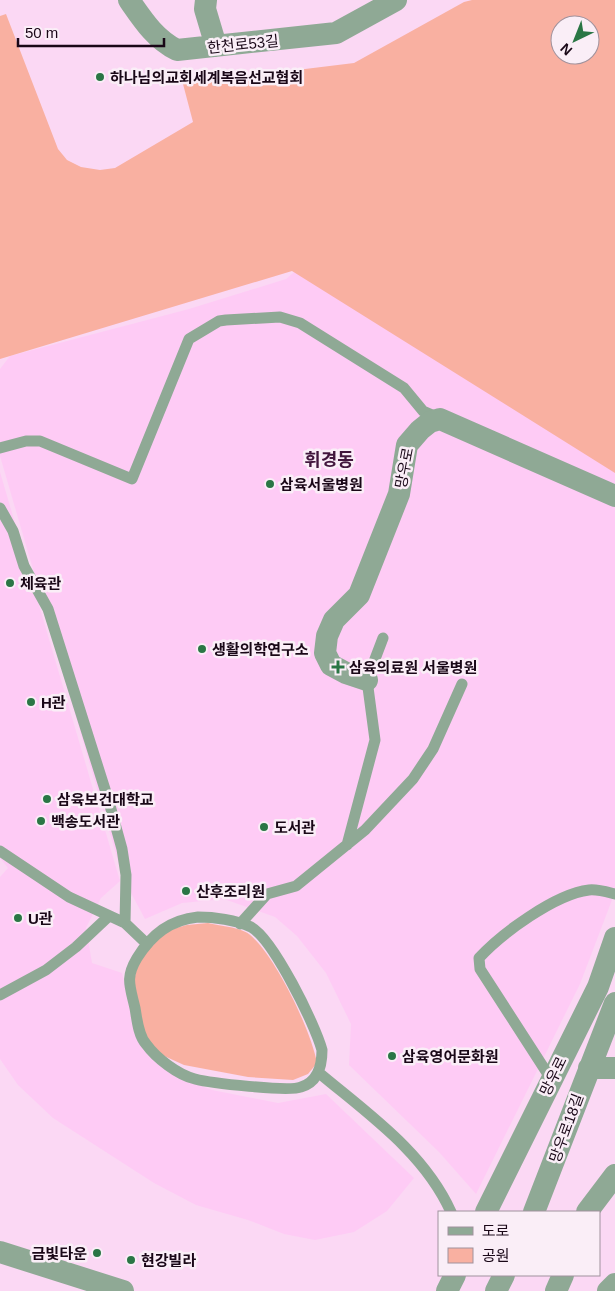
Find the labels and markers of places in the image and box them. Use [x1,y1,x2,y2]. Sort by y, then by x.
place label: 하나님의교회세계복음선교협회 [110,69,303,86]
marker: 하나님의교회세계복음선교협회 [94,71,106,83]
place label: 삼육서울병원 [280,476,363,493]
marker: 삼육서울병원 [264,478,276,490]
place label: 체육관 [20,575,62,592]
marker: 체육관 [4,577,16,589]
place label: 생활의학연구소 [212,641,309,658]
marker: 생활의학연구소 [196,643,208,655]
place label: 삼육의료원 서울병원 [349,659,477,676]
marker: 삼육의료원 서울병원 [331,660,345,674]
place label: H관 [41,694,66,711]
marker: H관 [25,696,37,708]
place label: 삼육보건대학교 [57,791,154,808]
marker: 삼육보건대학교 [41,793,53,805]
place label: 백송도서관 [51,813,120,830]
marker: 백송도서관 [35,815,47,827]
place label: 도서관 [274,819,316,836]
marker: 도서관 [258,821,270,833]
place label: 산후조리원 [196,883,265,900]
marker: 산후조리원 [180,885,192,897]
place label: U관 [28,910,53,927]
marker: U관 [12,912,24,924]
place label: 삼육영어문화원 [402,1048,499,1065]
marker: 삼육영어문화원 [386,1050,398,1062]
place label: 금빛타운 [32,1245,87,1262]
marker: 금빛타운 [91,1247,103,1259]
place label: 현강빌라 [141,1252,196,1269]
marker: 현강빌라 [125,1254,137,1266]

